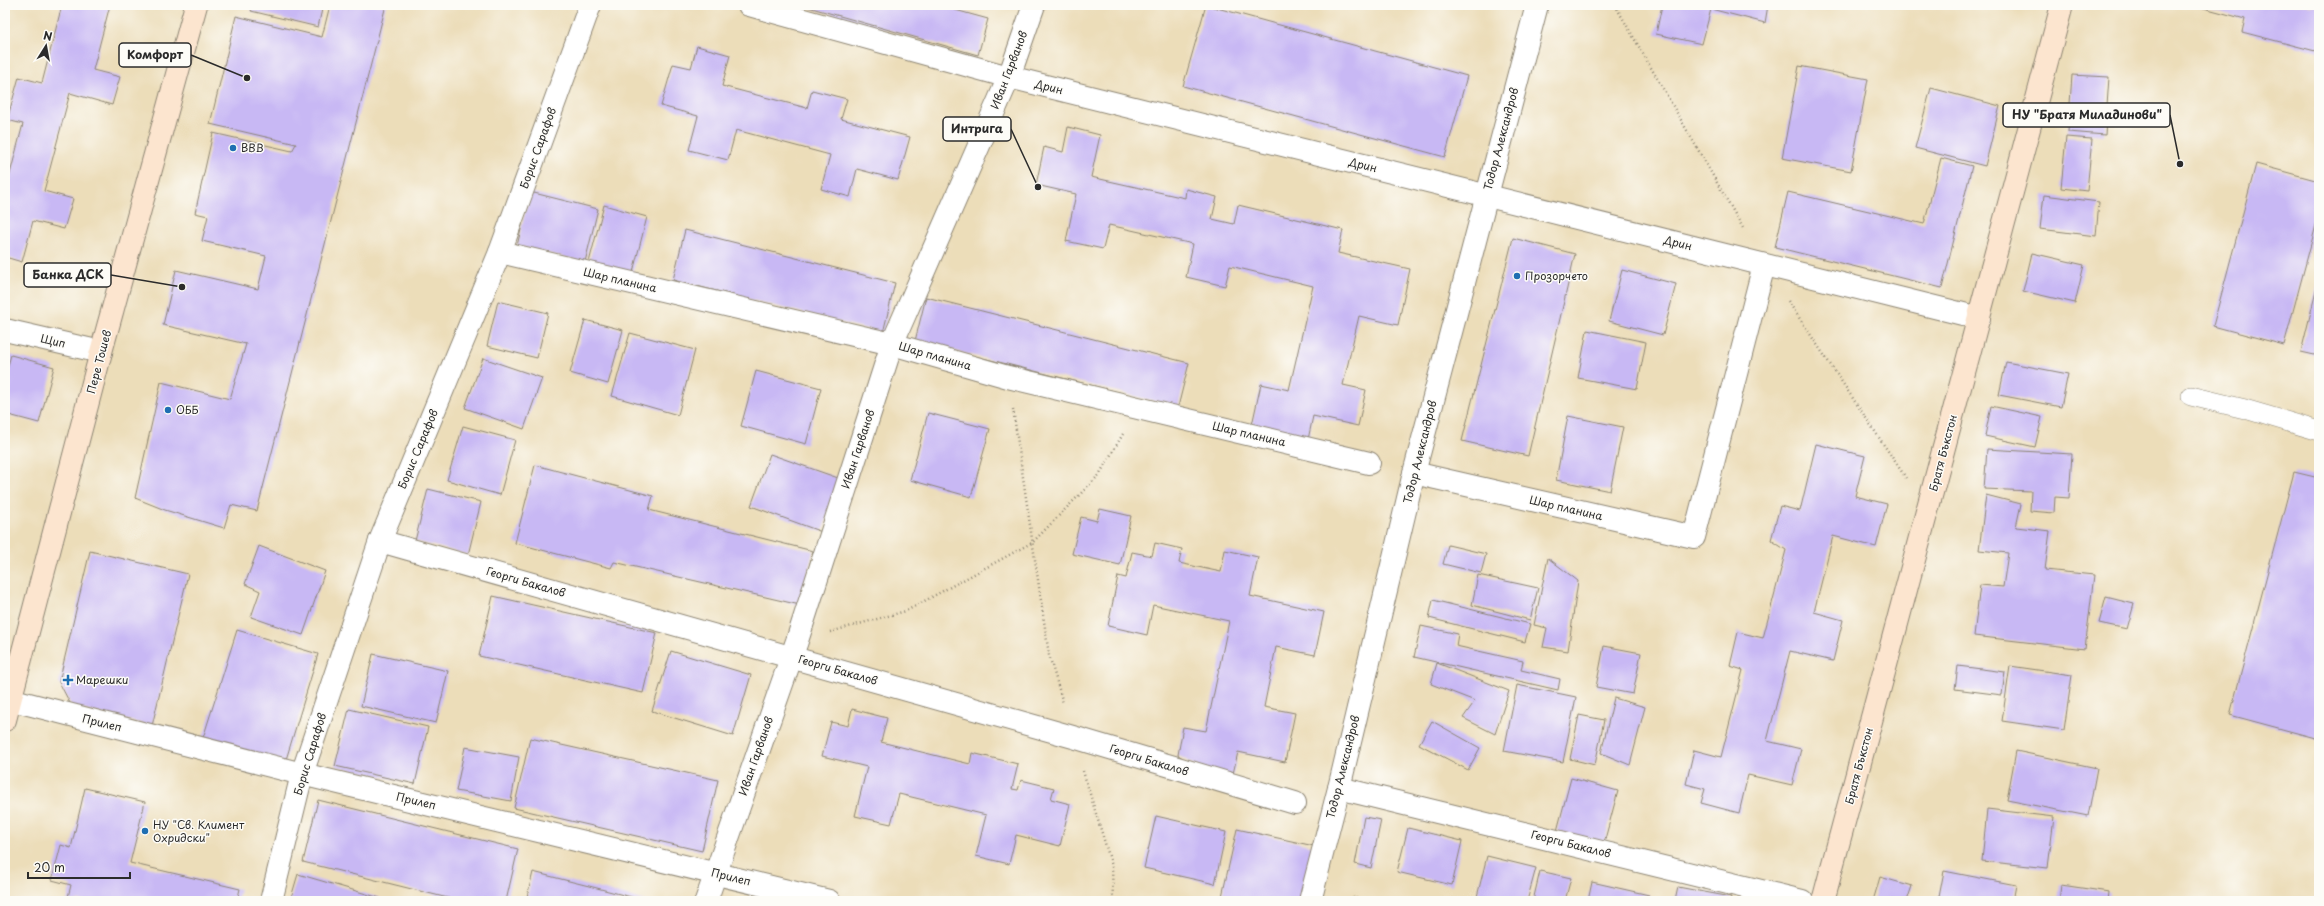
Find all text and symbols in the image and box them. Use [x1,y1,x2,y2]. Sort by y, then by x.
north arrow [26,26,66,66]
text: N [42,27,54,45]
street label: Иван Гарванов [986,28,1031,112]
callout: Комфорт [119,43,191,67]
text: Комфорт [127,45,184,63]
street label: Дрин [1032,75,1065,98]
street label: Тодор Александров [1479,85,1523,192]
callout: НУ "Братя Миладинови" [2003,103,2170,127]
street label: Борис Сарафов [515,105,560,191]
text: НУ "Братя Миладинови" [2012,105,2162,123]
callout: Интрига [943,117,1011,141]
text: Интрига [951,119,1004,137]
place label: BBB [241,139,264,156]
marker: BBB [228,143,238,153]
street label: Дрин [1346,153,1379,176]
street label: Дрин [1661,231,1694,254]
callout: Банка ДСК [24,263,111,287]
street label: Шар планина [582,263,659,296]
text: Банка ДСК [32,265,104,283]
place label: Прозорчето [1525,267,1588,284]
marker: Прозорчето [1512,271,1522,281]
street label: Пере Тошев [82,328,115,396]
street label: Щип [39,329,67,352]
street label: Шар планина [897,337,973,374]
street label: Тодор Александров [1398,398,1441,505]
place label: ОББ [176,401,199,418]
marker: ОББ [163,405,173,415]
street label: Борис Сарафов [393,406,442,491]
street label: Иван Гарванов [837,407,878,491]
street label: Братя Бъкстон [1924,412,1961,493]
street label: Шар планина [1211,417,1288,450]
street label: Шар планина [1528,491,1605,524]
street label: Георги Бакалов [484,562,568,601]
street label: Георги Бакалов [796,650,880,689]
place label: Марешки [76,671,128,688]
marker: Марешки [63,675,73,685]
street label: Прилеп [80,709,124,736]
street label: Борис Сарафов [289,711,330,797]
street label: Тодор Александров [1321,713,1364,820]
street label: Иван Гарванов [734,714,777,798]
street label: Братя Бъкстон [1840,725,1877,806]
street label: Георги Бакалов [1108,739,1191,780]
street label: Прилеп [394,788,438,813]
place label: НУ "Св. Климент Охридски" [153,816,245,846]
street label: Георги Бакалов [1529,825,1613,862]
marker: НУ "Св. Климент Охридски" [140,826,150,836]
scale bar [28,854,130,880]
text: 20 m [34,858,65,876]
street label: Прилеп [709,863,753,890]

